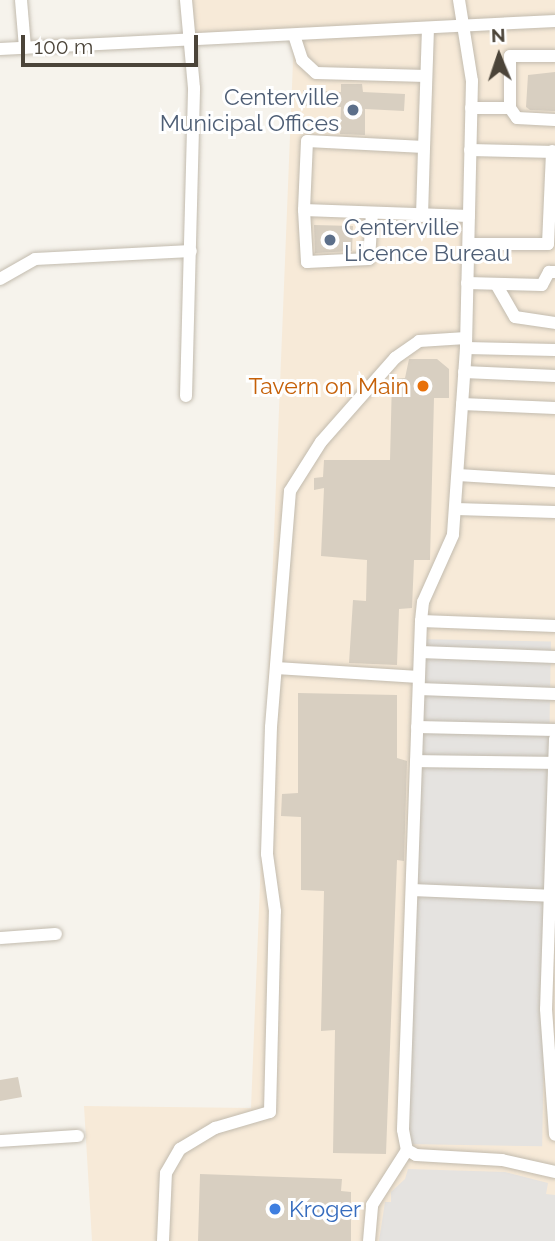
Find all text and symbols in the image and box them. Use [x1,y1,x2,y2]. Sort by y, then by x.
scale bar [24,21,201,65]
north arrow [464,21,534,91]
text: N [491,24,506,46]
text: 100 m [34,34,93,59]
place label: Centerville Municipal Offices [159,83,339,137]
marker: Centerville Municipal Offices [345,102,361,118]
place label: Centerville Licence Bureau [344,213,510,267]
marker: Centerville Licence Bureau [322,232,338,248]
place label: Tavern on Main [249,372,409,400]
marker: Tavern on Main [415,378,431,394]
place label: Kroger [289,1195,361,1223]
marker: Kroger [267,1201,283,1217]

